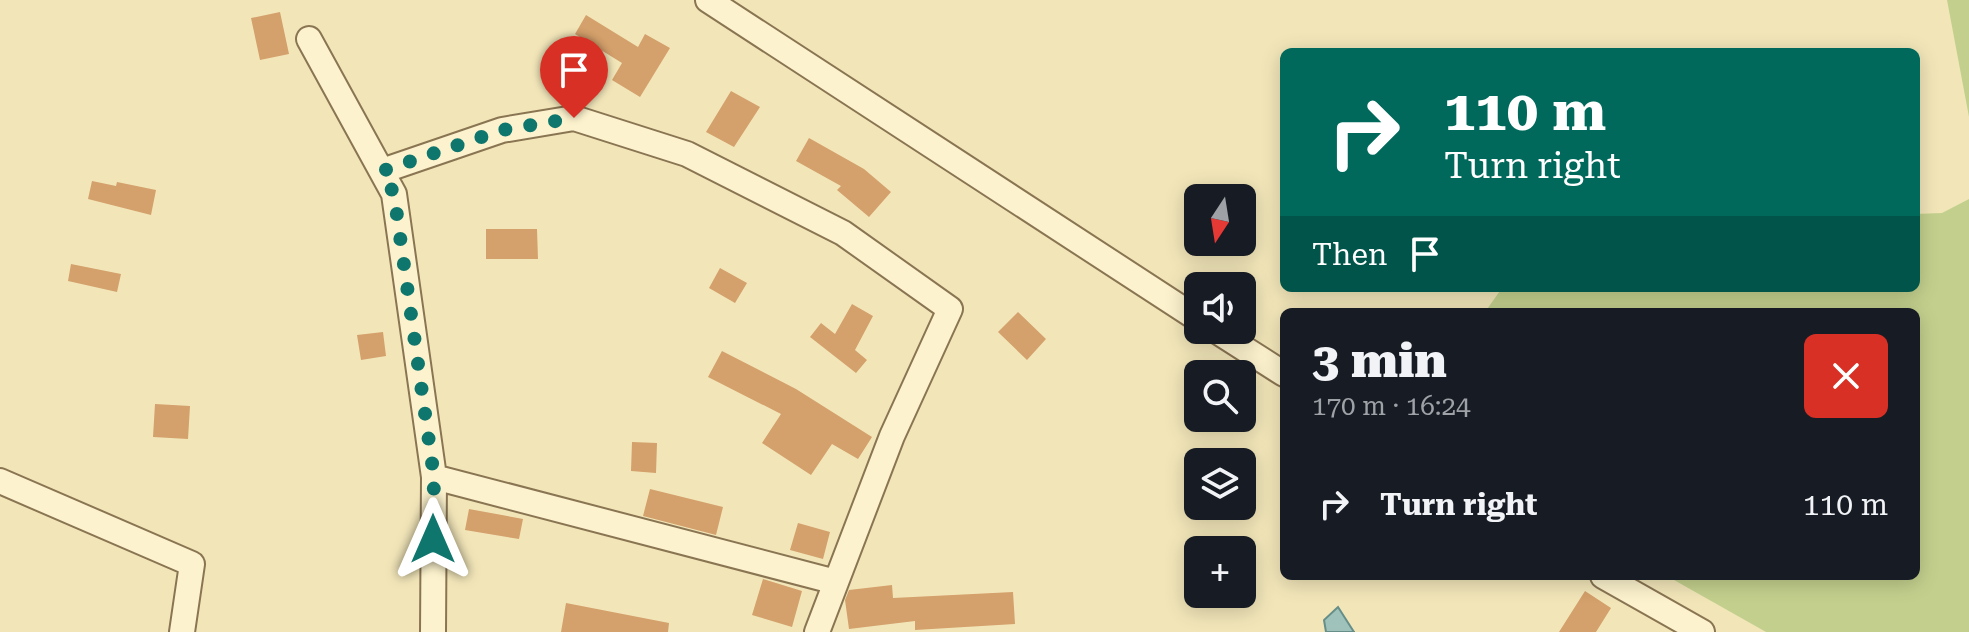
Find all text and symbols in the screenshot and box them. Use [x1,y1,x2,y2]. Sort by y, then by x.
pin [540,36,608,118]
icon: arrive [552,48,596,92]
text: 110 m [1444,78,1606,144]
icon: right [1312,80,1416,184]
text: Turn right [1444,145,1621,187]
north arrow [1184,184,1256,256]
map controls [1184,184,1256,608]
icon: arrive [1403,232,1447,276]
text: Then [1312,237,1387,272]
button: sound [1184,272,1256,344]
text: 3 min [1312,333,1447,389]
button: close [1804,334,1888,418]
button: search [1184,360,1256,432]
text: 170 m · 16:24 [1312,391,1471,421]
button: layers [1184,448,1256,520]
icon: right [1312,482,1356,526]
text: Turn right [1380,487,1537,522]
text: 110 m [1803,487,1888,522]
position arrow [391,497,475,581]
button: + [1184,536,1256,608]

